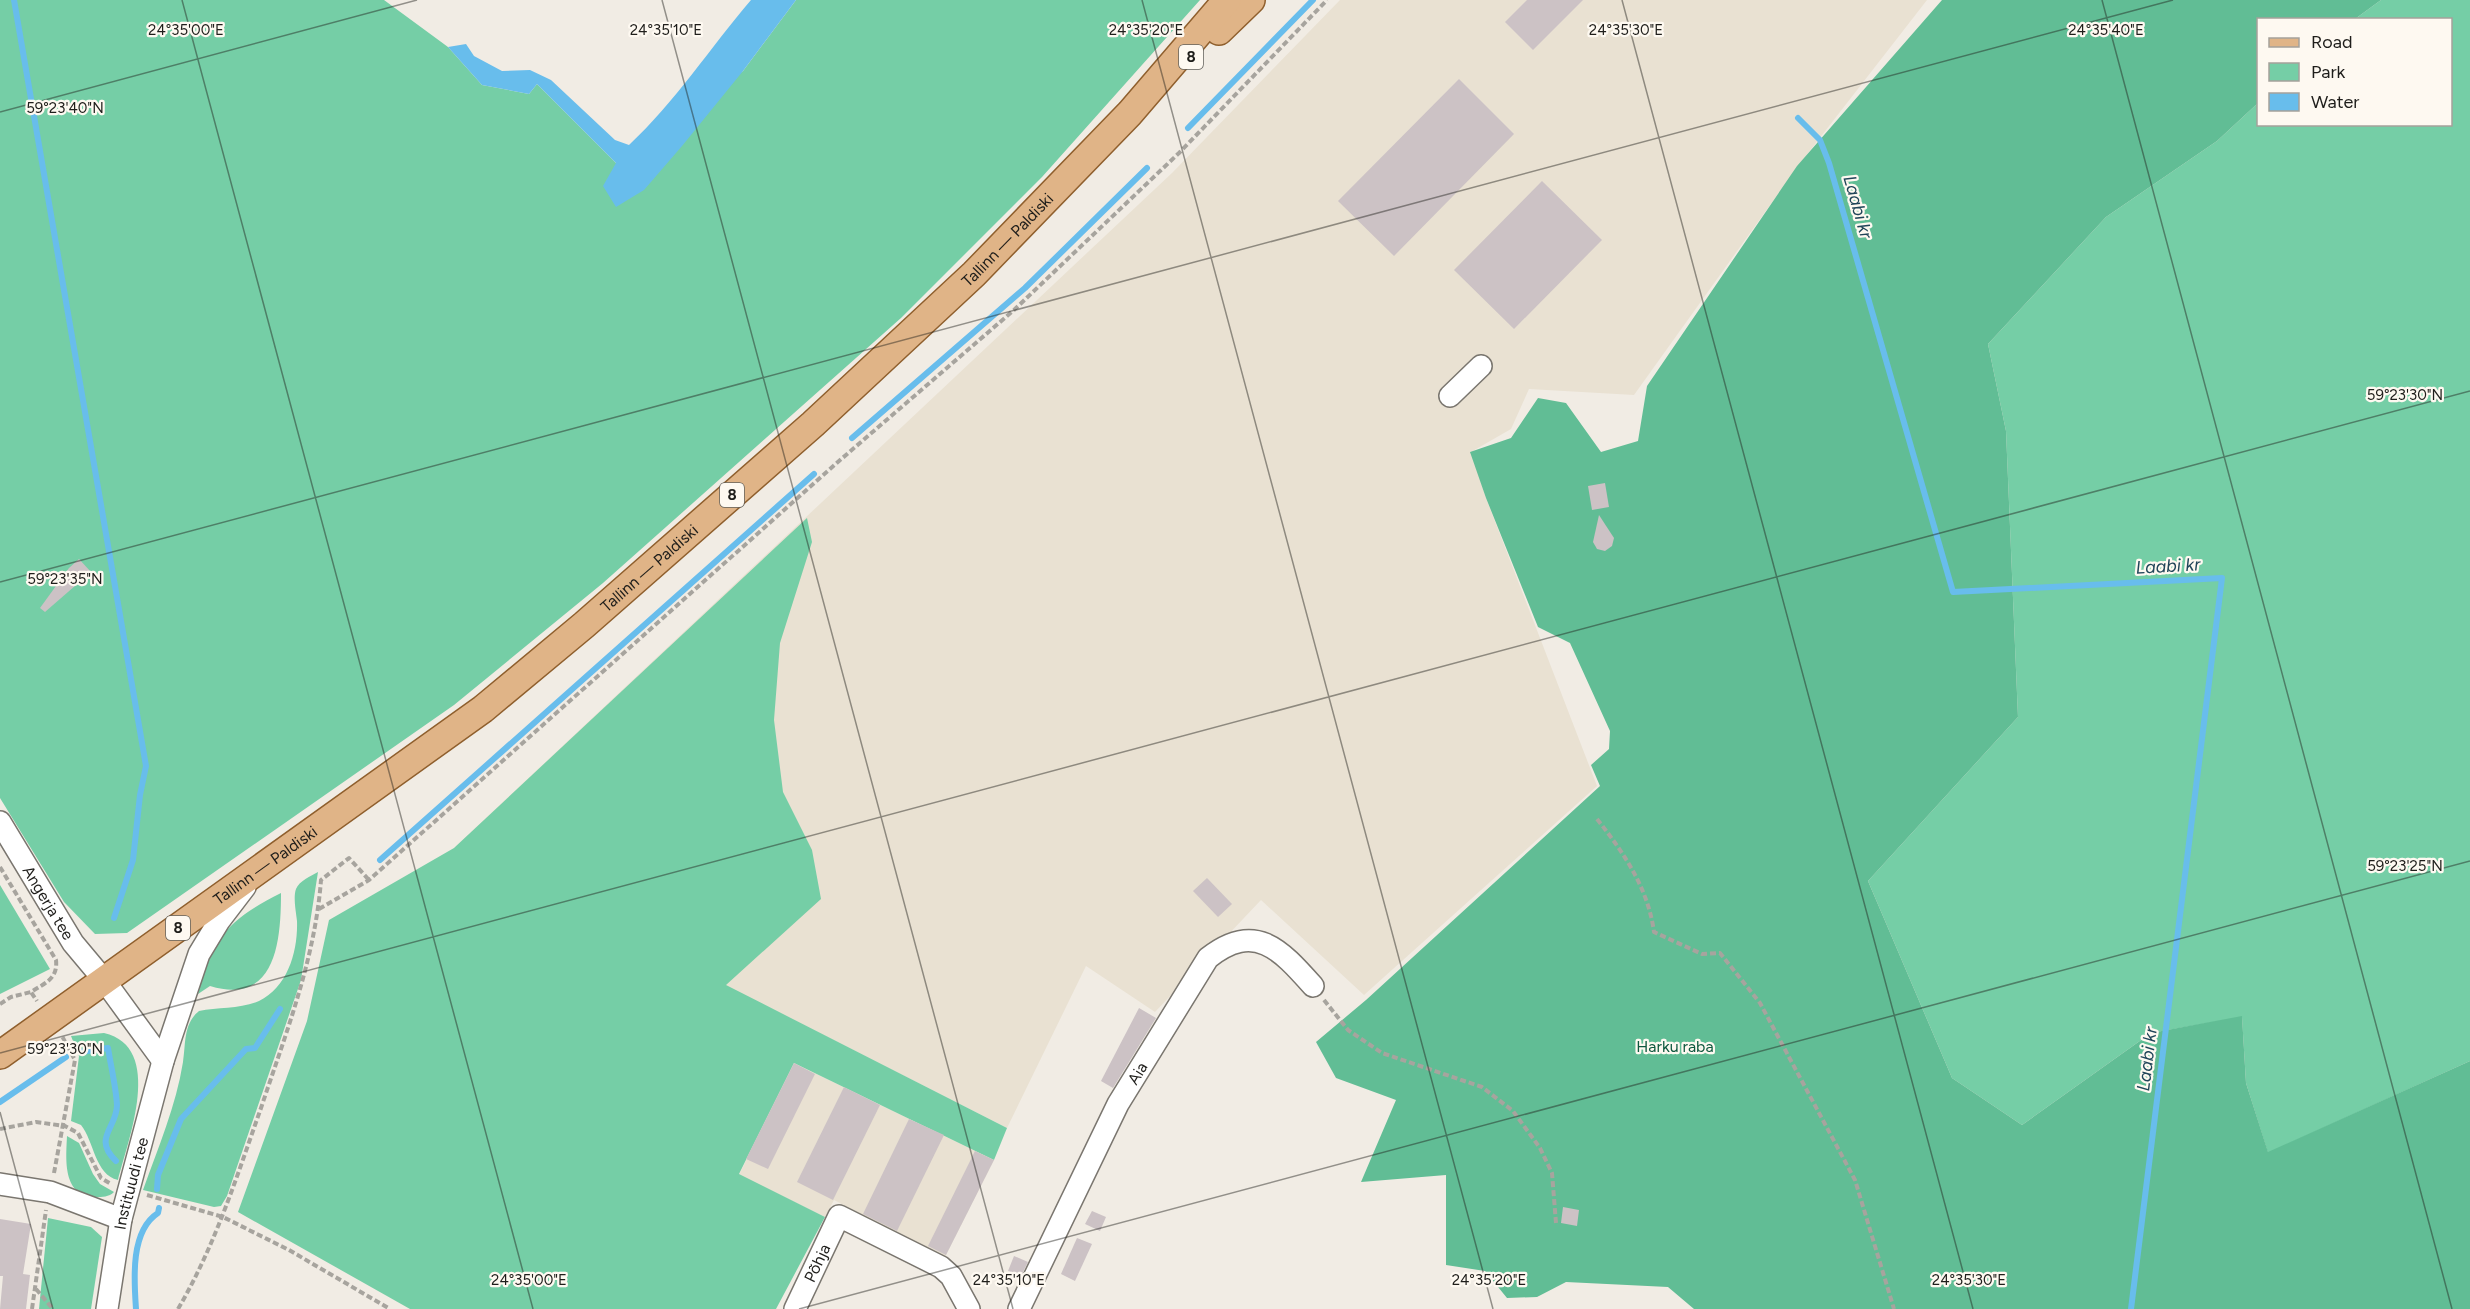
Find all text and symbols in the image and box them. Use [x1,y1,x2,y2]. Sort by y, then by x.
legend [2257,18,2452,126]
text: 24°35'00"E [148,21,224,39]
text: 24°35'10"E [630,21,702,39]
text: 24°35'20"E [1109,21,1183,39]
text: 24°35'30"E [1589,21,1663,39]
text: 24°35'40"E [2068,21,2144,39]
text: Road [2311,31,2352,53]
road number: 8 [1179,45,1203,69]
text: Park [2311,61,2346,83]
text: Water [2311,91,2359,113]
text: 59°23'40"N [26,99,104,117]
water label: Laabi kr [1839,173,1878,242]
street label: Tallinn — Paldiski [957,189,1057,290]
text: 59°23'30"N [2367,386,2443,404]
road number: 8 [720,483,744,507]
street label: Tallinn — Paldiski [596,520,702,616]
water label: Laabi kr [2135,553,2202,579]
text: 59°23'35"N [27,570,103,588]
street label: Tallinn — Paldiski [209,822,321,909]
text: 59°23'25"N [2367,857,2443,875]
street label: Angerja tee [19,862,78,943]
road number: 8 [166,916,190,940]
water label: Laabi kr [2132,1025,2162,1092]
park label: Harku raba [1636,1037,1714,1056]
text: 59°23'30"N [27,1040,103,1058]
street label: Aia [1123,1058,1151,1088]
street label: Instituudi tee [110,1135,152,1231]
street label: Põhja [800,1241,834,1285]
text: 24°35'00"E [491,1271,567,1289]
text: 24°35'10"E [973,1271,1045,1289]
text: 24°35'20"E [1452,1271,1526,1289]
text: 24°35'30"E [1932,1271,2006,1289]

